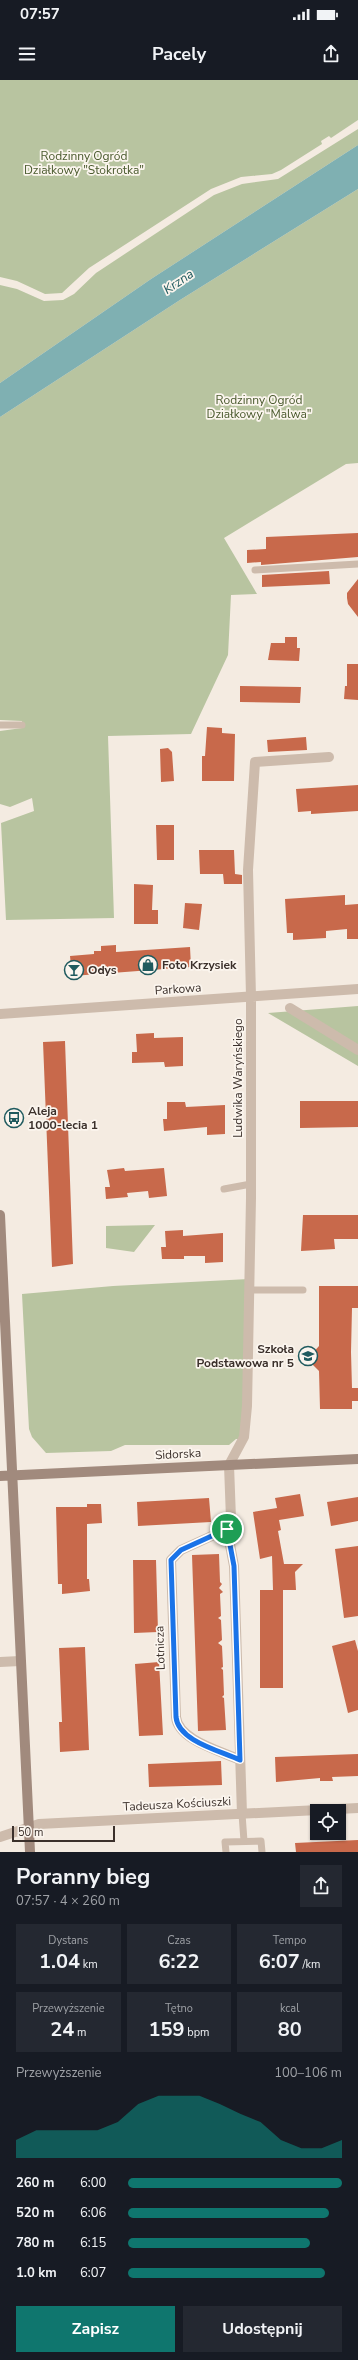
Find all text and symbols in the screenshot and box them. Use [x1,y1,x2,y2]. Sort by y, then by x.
text: 07:57 [20,4,60,24]
text: Pacely [152,42,206,66]
icon: menu [16,43,38,65]
icon: share [320,43,342,65]
park label: Rodzinny Ogród Działkowy "Stokrotka" [24,148,144,178]
water label: Krzna [160,265,197,299]
park label: Rodzinny Ogród Działkowy "Malwa" [207,392,311,422]
shop icon: Foto Krzysiek [137,954,159,976]
place label: Foto Krzysiek [162,957,237,973]
bar icon: Odys [63,959,85,981]
place label: Odys [88,962,117,978]
street label: Parkowa [154,979,202,999]
street label: Ludwika Waryńskiego [230,1018,246,1138]
place label: Aleja 1000-lecia 1 [28,1103,98,1133]
bus stop icon: Aleja 1000-lecia 1 [3,1107,25,1129]
place label: Szkoła Podstawowa nr 5 [196,1341,294,1371]
school or university icon: Szkoła Podstawowa nr 5 [297,1345,319,1367]
street label: Sidorska [155,1445,201,1463]
pin [210,1512,244,1546]
icon: arrive [216,1518,238,1540]
street label: Lotnicza [151,1626,169,1670]
street label: Tadeusza Kościuszki [122,1793,232,1815]
map controls [310,1804,346,1840]
button: locate [310,1804,346,1840]
scale bar [12,1824,115,1843]
text: 50 m [18,1825,43,1840]
text: Poranny bieg [16,1862,150,1892]
button: share [300,1865,342,1907]
text: 07:57 · 4 × 260 m [16,1892,120,1910]
text: Dystans [48,1933,88,1948]
text: Czas [167,1933,191,1948]
text: Tempo [273,1933,306,1948]
text: 1.04 [39,1948,80,1975]
text: 6:22 [159,1948,199,1975]
text: 6:07 [259,1948,300,1975]
text: km [80,1957,98,1972]
text: /km [300,1957,321,1972]
text: Przewyższenie [32,2001,105,2016]
text: Tętno [165,2001,193,2016]
text: kcal [280,2001,299,2016]
text: 24 [50,2016,74,2043]
text: 159 [148,2016,184,2043]
text: 80 [278,2016,302,2043]
text: m [74,2025,86,2040]
text: bpm [184,2025,210,2040]
text: Przewyższenie [16,2064,102,2082]
text: 100–106 m [274,2064,342,2082]
text: 260 m [16,2174,54,2192]
text: 6:00 [80,2174,106,2192]
text: 520 m [16,2204,54,2222]
text: 6:06 [80,2204,106,2222]
text: 780 m [16,2234,54,2252]
text: 6:15 [80,2234,106,2252]
text: 1.0 km [16,2264,57,2282]
text: 6:07 [80,2264,106,2282]
button: Zapisz [16,2306,175,2352]
button: Udostępnij [183,2306,342,2352]

